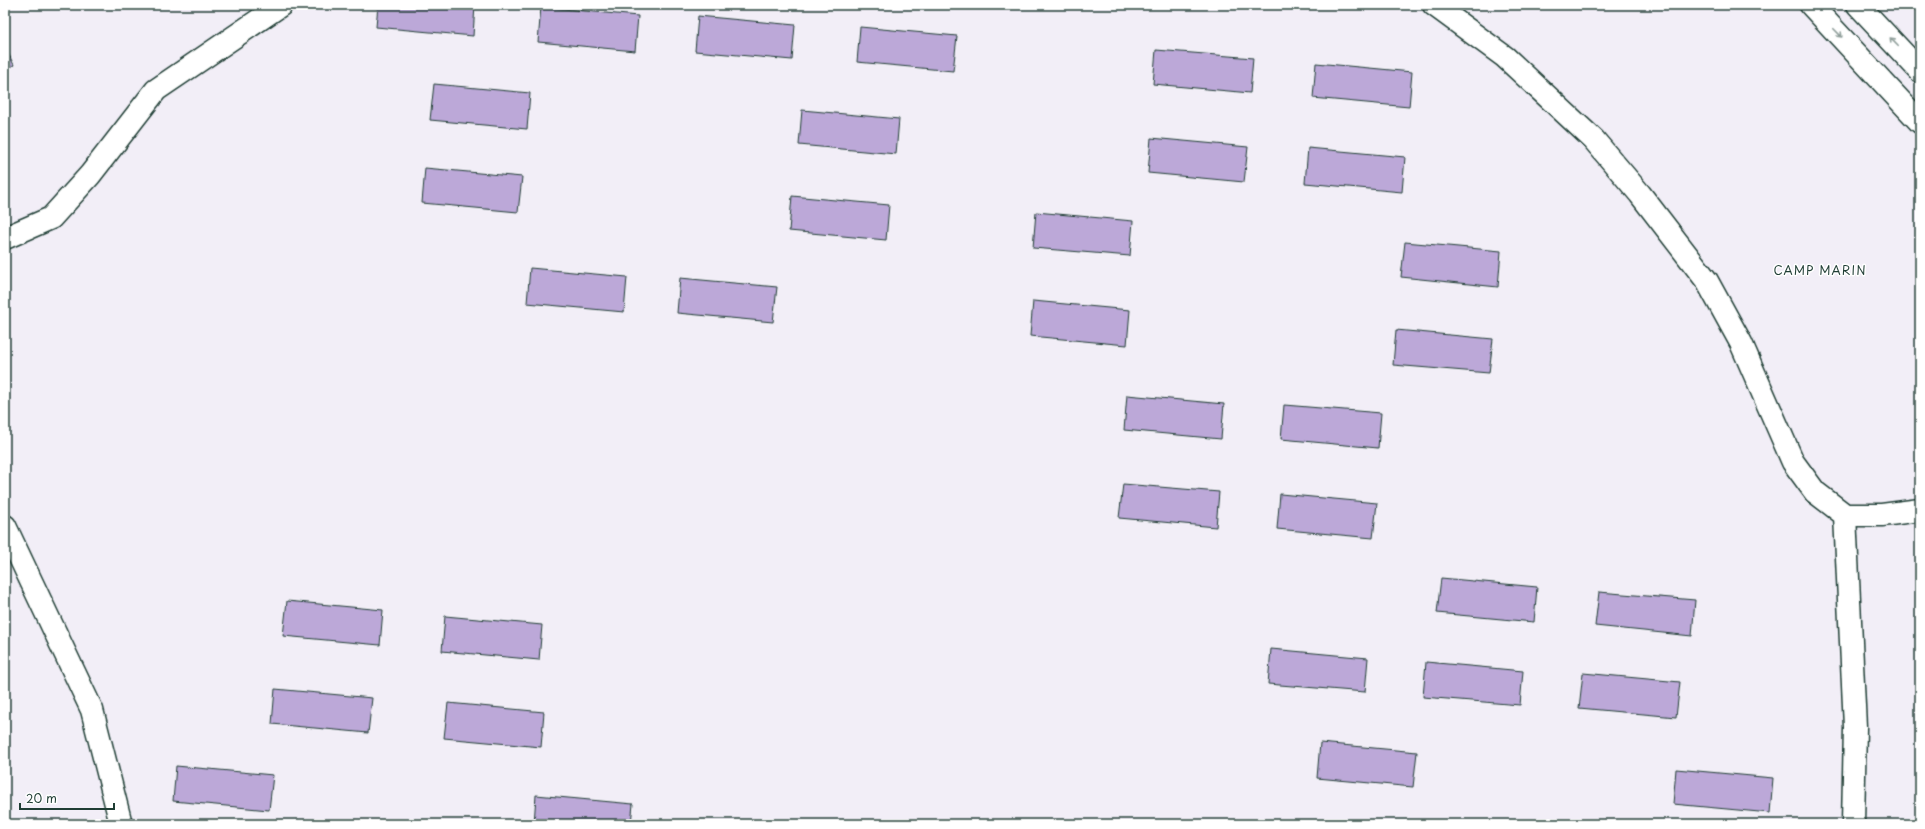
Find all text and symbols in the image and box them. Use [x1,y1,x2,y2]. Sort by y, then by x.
one-way arrow [1833,28,1843,38]
one-way arrow [1889,37,1898,47]
district label: CAMP MARIN [1773,261,1867,279]
scale bar [20,785,114,811]
text: 20 m [26,789,57,807]

